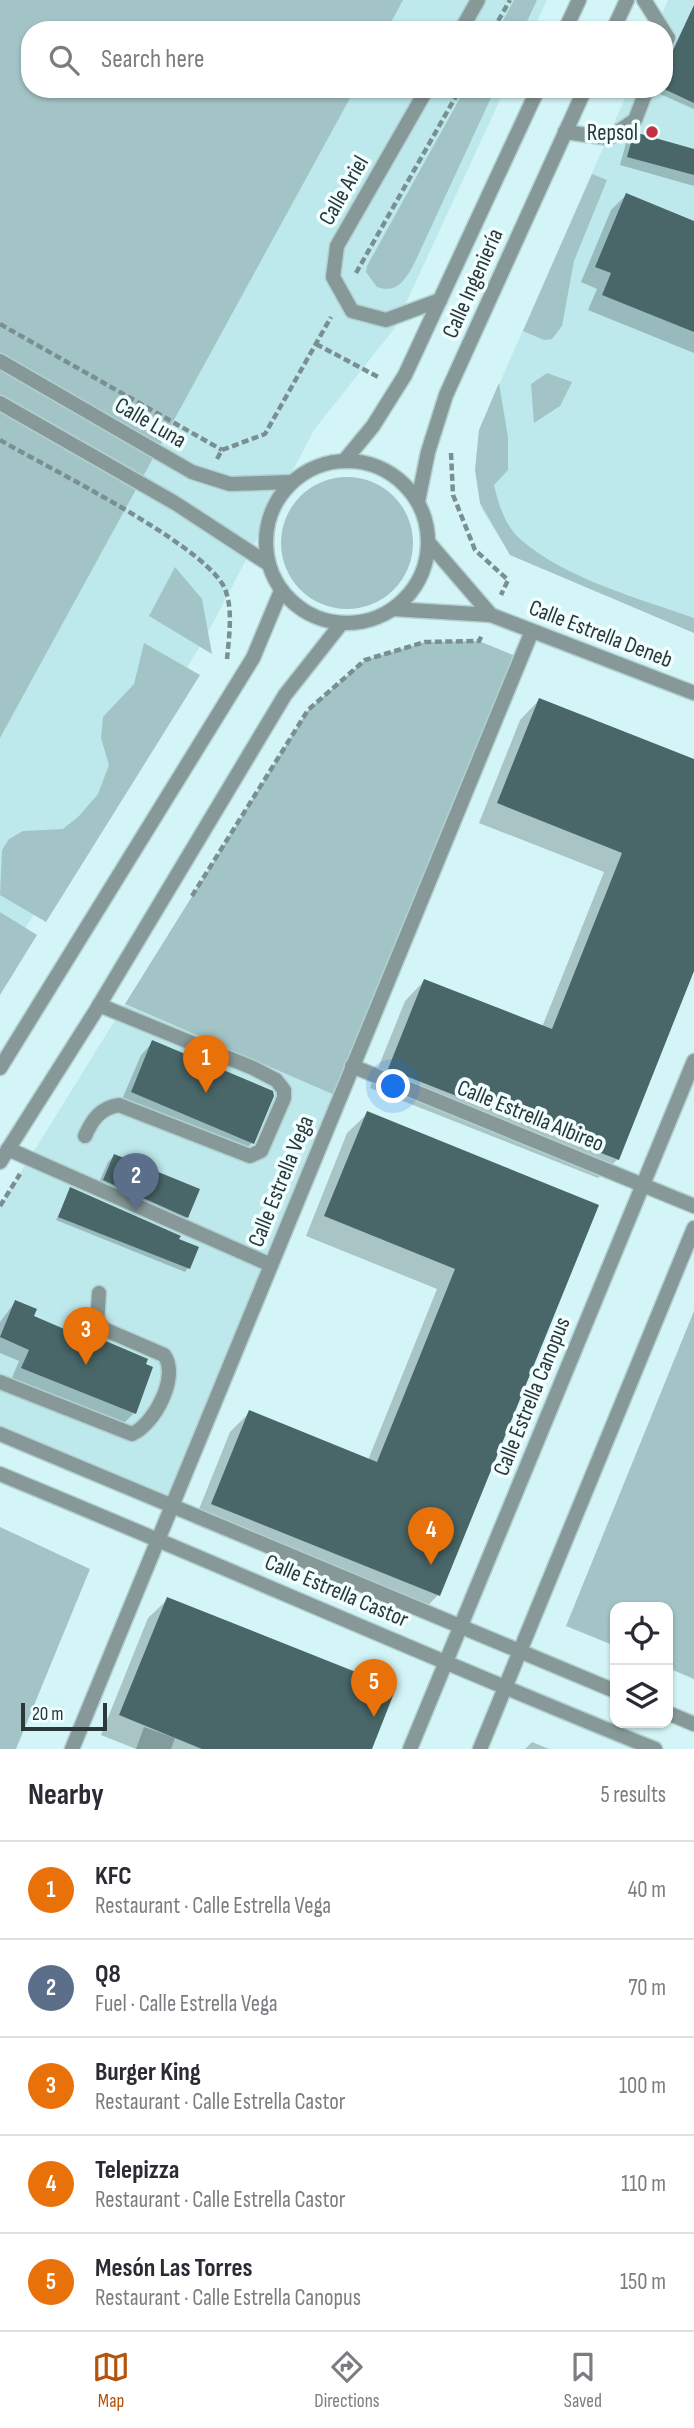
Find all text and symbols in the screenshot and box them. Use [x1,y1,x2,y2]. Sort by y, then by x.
search box [21,21,673,98]
icon: search [45,41,83,79]
text: Search here [101,44,204,75]
place label: Repsol [587,119,638,147]
marker: Repsol [644,124,660,140]
street label: Calle Ariel [313,151,375,230]
street label: Calle Ingeniería [436,224,510,343]
street label: Calle Luna [110,391,191,454]
street label: Calle Estrella Deneb [525,594,676,674]
pin: 1 [183,1035,229,1093]
your location [376,1069,410,1103]
street label: Calle Estrella Albireo [453,1074,608,1158]
street label: Calle Estrella Vega [242,1112,320,1251]
pin: 2 [113,1153,159,1211]
pin: 3 [63,1307,109,1365]
street label: Calle Estrella Canopus [487,1313,577,1480]
pin: 4 [408,1507,454,1565]
street label: Calle Estrella Castor [261,1548,413,1634]
map controls [610,1602,673,1728]
button: locate [610,1602,673,1665]
pin: 5 [351,1659,397,1717]
button: layers [610,1665,673,1728]
scale bar [21,1700,107,1732]
text: 20 m [32,1703,64,1726]
text: Nearby [28,1777,104,1813]
text: 5 results [600,1781,666,1809]
text: KFC [95,1861,132,1892]
text: 1 [46,1876,56,1904]
text: 40 m [628,1876,666,1904]
text: Restaurant · Calle Estrella Vega [95,1892,331,1920]
text: Q8 [95,1959,121,1990]
text: 2 [46,1974,56,2002]
text: 70 m [628,1974,666,2002]
text: Fuel · Calle Estrella Vega [95,1990,278,2018]
text: Burger King [95,2057,201,2088]
text: 3 [46,2072,56,2100]
text: 100 m [619,2072,666,2100]
text: Restaurant · Calle Estrella Castor [95,2088,345,2116]
text: Telepizza [95,2155,179,2186]
text: 4 [46,2170,56,2198]
text: 110 m [621,2170,666,2198]
text: Restaurant · Calle Estrella Castor [95,2186,345,2214]
text: Mesón Las Torres [95,2253,252,2284]
text: 5 [46,2268,56,2296]
text: 150 m [620,2268,666,2296]
text: Restaurant · Calle Estrella Canopus [95,2284,361,2312]
tab: Map [92,2348,130,2413]
tab: Directions [314,2348,380,2413]
tab: Saved [564,2348,602,2413]

